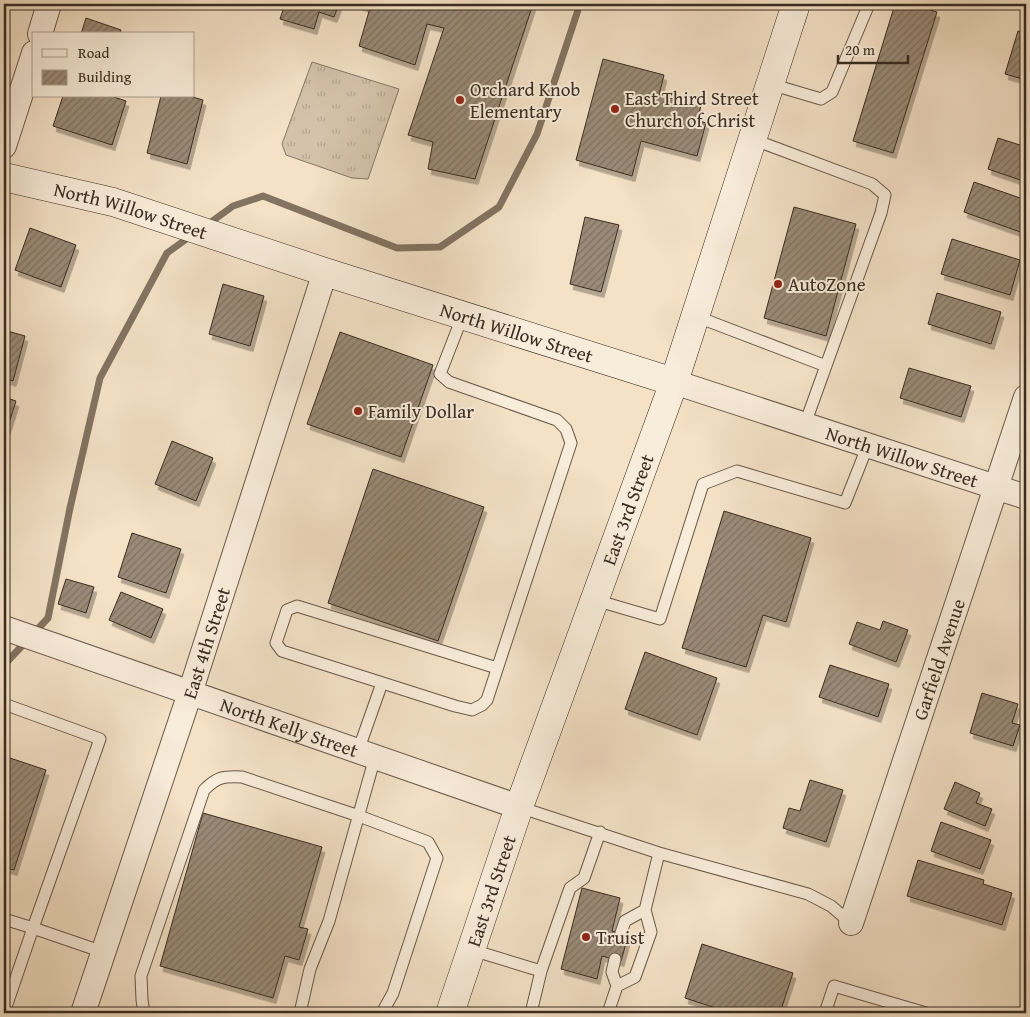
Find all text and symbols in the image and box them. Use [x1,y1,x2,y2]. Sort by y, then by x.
legend [32,32,195,98]
scale bar [838,32,908,64]
text: 20 m [845,39,876,60]
text: Road [78,42,109,63]
text: Building [78,66,132,87]
place label: Orchard Knob Elementary [470,75,580,125]
place label: East Third Street Church of Christ [625,84,759,134]
marker: Orchard Knob Elementary [454,94,466,106]
marker: East Third Street Church of Christ [609,103,621,115]
street label: North Willow Street [51,175,211,246]
place label: AutoZone [788,270,866,298]
marker: AutoZone [772,278,784,290]
street label: North Willow Street [437,295,597,370]
place label: Family Dollar [368,397,474,425]
marker: Family Dollar [352,405,364,417]
street label: North Willow Street [822,419,982,495]
street label: East 3rd Street [594,450,661,569]
street label: East 4th Street [175,583,237,703]
street label: Garfield Avenue [906,595,972,724]
street label: North Kelly Street [217,690,362,764]
street label: East 3rd Street [459,831,523,950]
place label: Truist [596,923,645,951]
marker: Truist [580,931,592,943]

